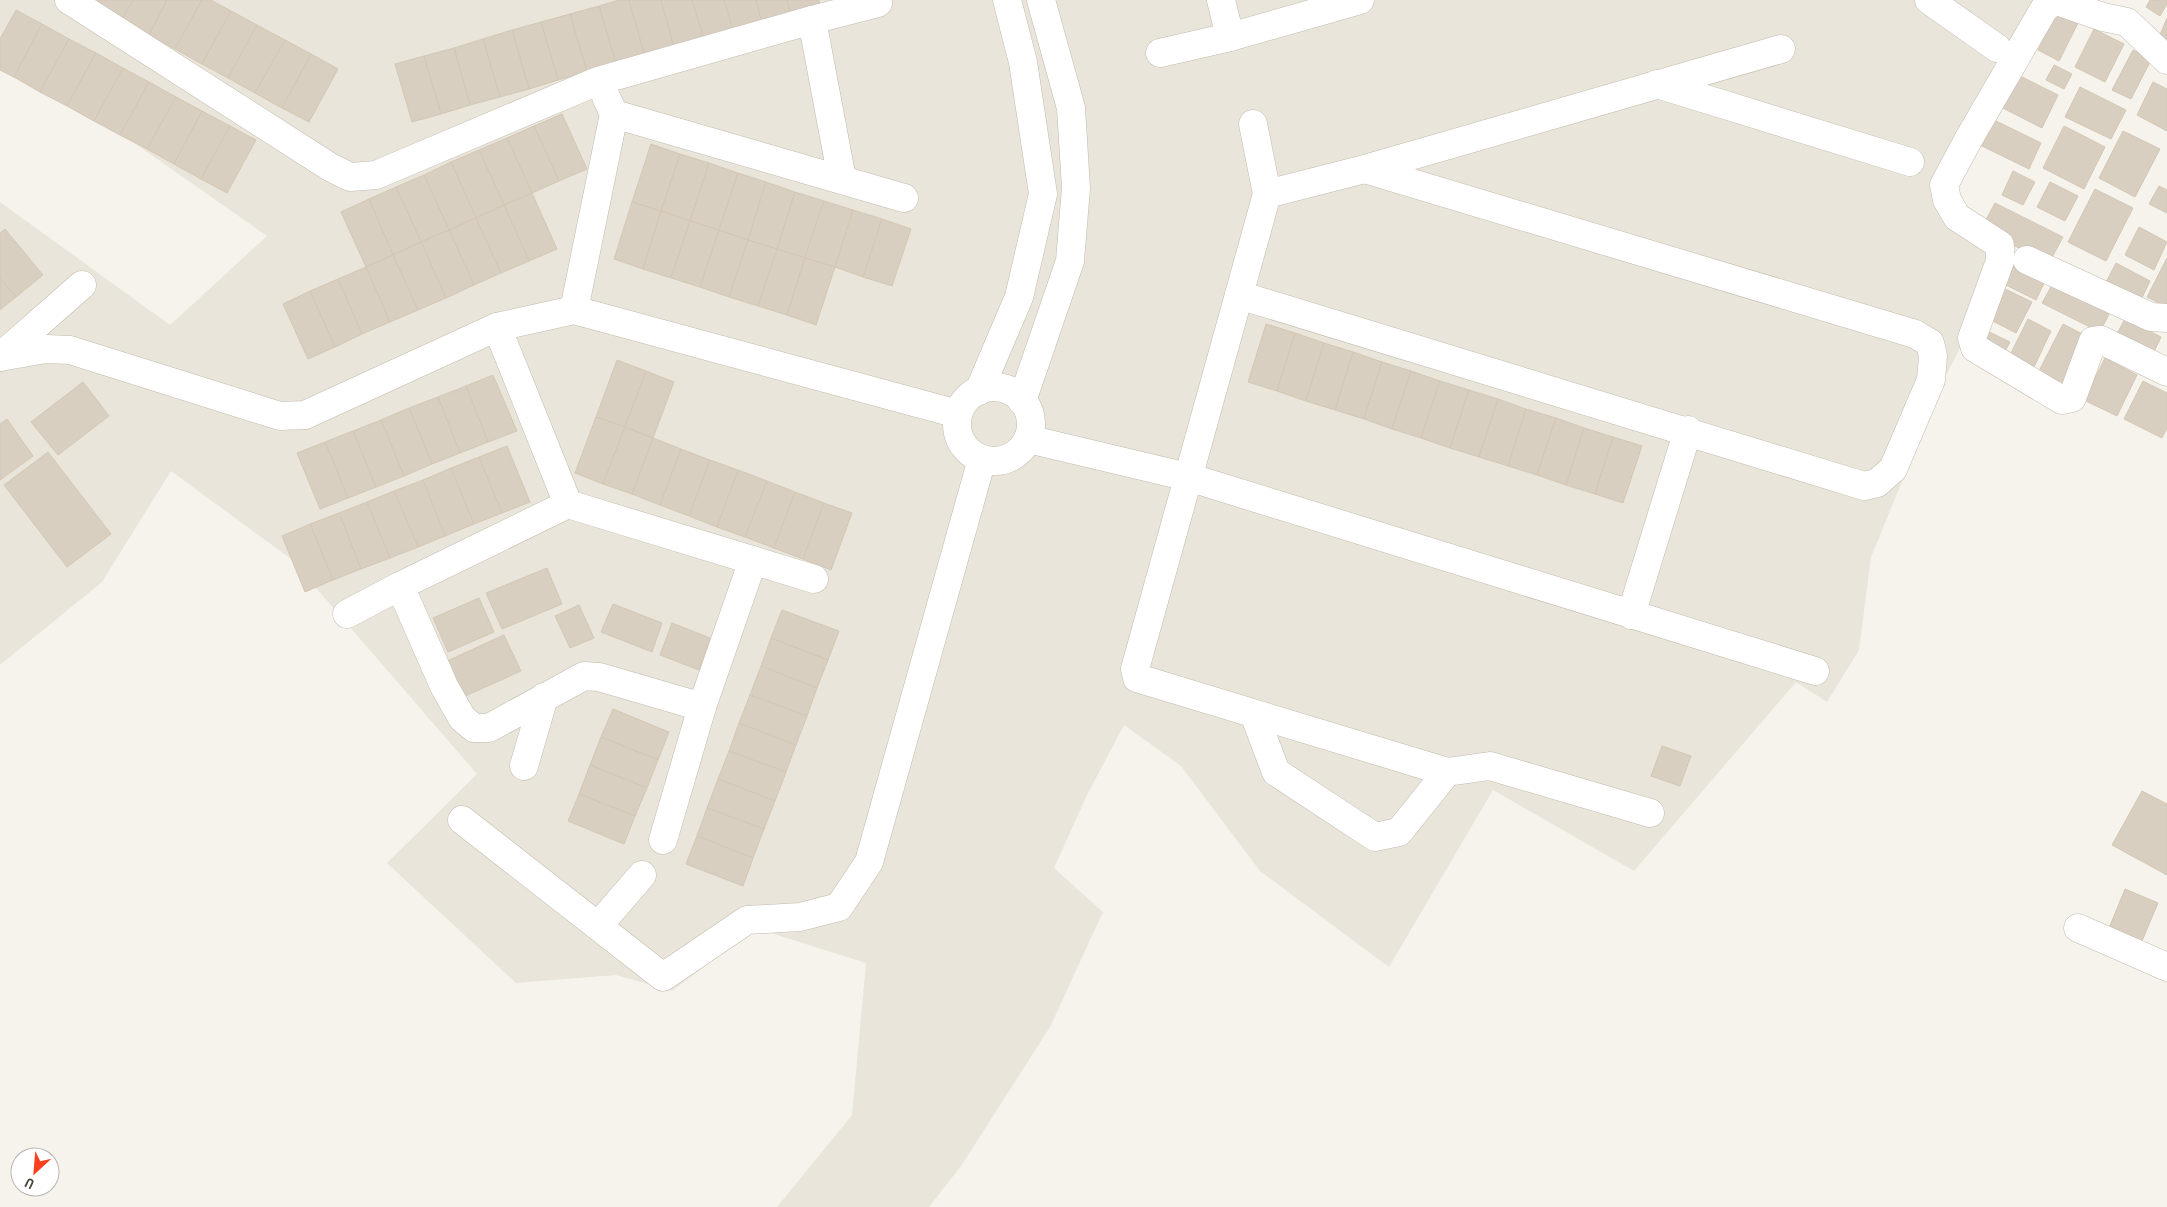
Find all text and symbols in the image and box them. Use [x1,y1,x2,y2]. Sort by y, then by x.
north arrow [10,1147,60,1197]
text: U [22,1174,37,1194]

